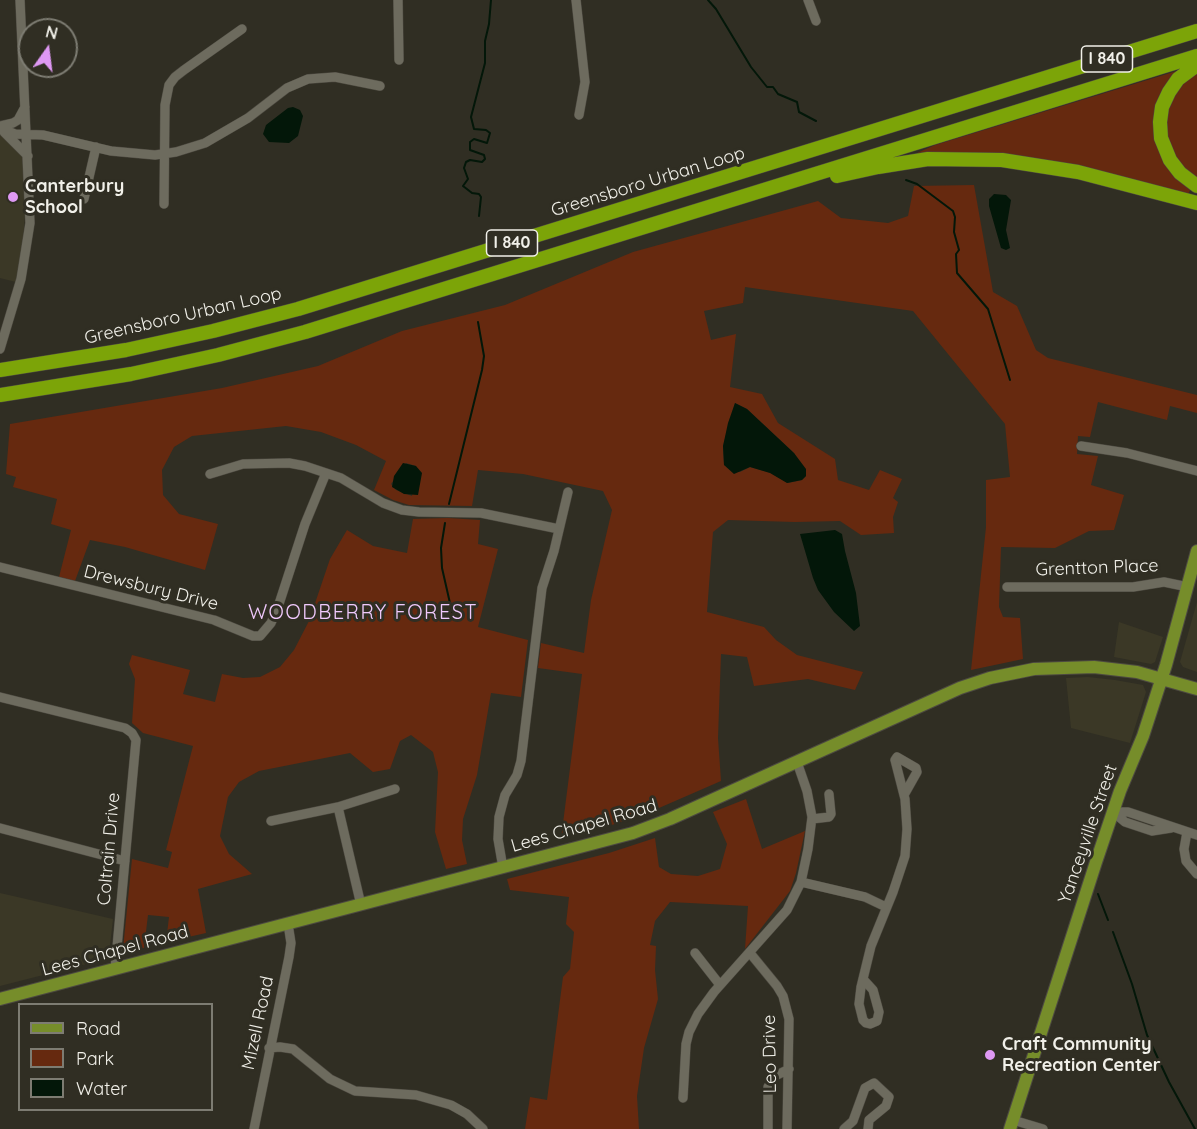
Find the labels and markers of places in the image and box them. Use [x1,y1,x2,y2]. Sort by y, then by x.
place label: Canterbury School [25,176,124,219]
marker: Canterbury School [6,190,20,204]
place label: Craft Community Recreation Center [1002,1034,1161,1076]
marker: Craft Community Recreation Center [983,1048,997,1062]

